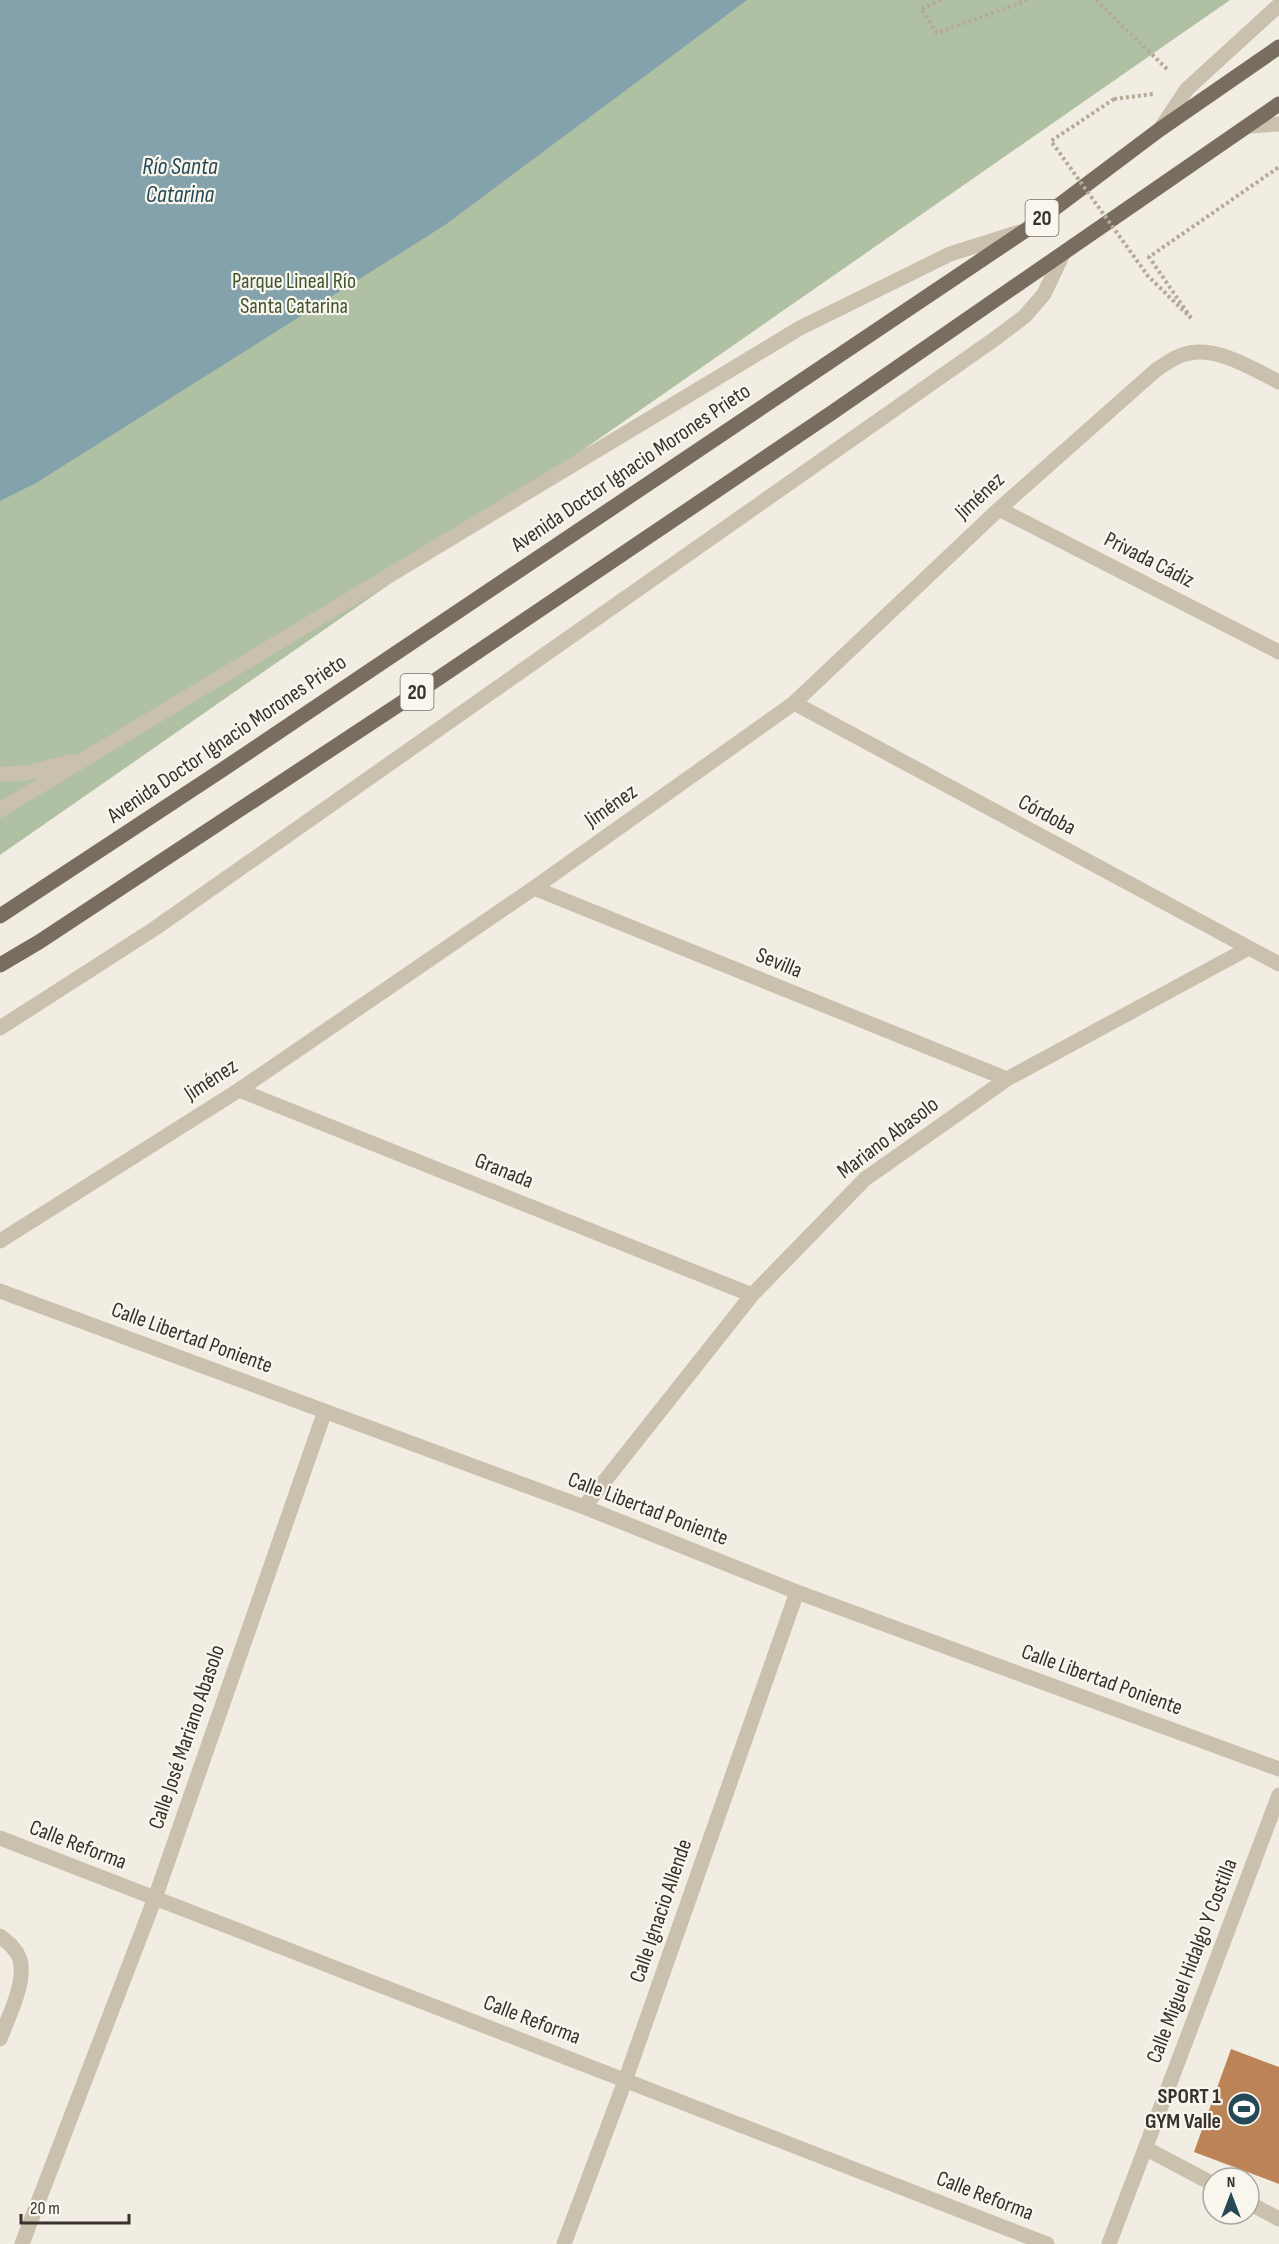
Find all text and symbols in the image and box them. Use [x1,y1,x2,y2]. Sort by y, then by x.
water label: Río Santa Catarina [142,152,218,209]
road number: 20 [1026,200,1058,236]
park label: Parque Lineal Río Santa Catarina [232,268,356,320]
street label: Avenida Doctor Ignacio Morones Prieto [505,378,756,559]
street label: Jiménez [949,466,1010,526]
street label: Privada Cádiz [1099,526,1199,594]
street label: Avenida Doctor Ignacio Morones Prieto [101,649,352,830]
road number: 20 [400,674,434,710]
street label: Jiménez [579,778,642,834]
street label: Córdoba [1014,789,1080,841]
street label: Sevilla [752,942,806,984]
street label: Jiménez [179,1053,243,1108]
street label: Mariano Abasolo [832,1091,944,1185]
street label: Granada [471,1147,537,1195]
street label: Calle Libertad Poniente [108,1296,276,1380]
street label: Calle Libertad Poniente [564,1466,732,1552]
street label: Calle Libertad Poniente [1018,1638,1186,1722]
street label: Calle José Mariano Abasolo [143,1641,231,1833]
street label: Calle Reforma [26,1814,130,1876]
street label: Calle Ignacio Allende [624,1836,698,1986]
street label: Calle Miguel Hidalgo Y Costilla [1141,1855,1243,2067]
street label: Calle Reforma [480,1989,584,2051]
place label: SPORT 1 GYM Valle [1145,2083,1221,2135]
sports icon: SPORT 1 GYM Valle [1226,2091,1262,2127]
street label: Calle Reforma [933,2165,1037,2227]
north arrow [1201,2166,1261,2226]
text: N [1227,2173,1235,2192]
scale bar [21,2187,129,2225]
text: 20 m [30,2198,60,2219]

